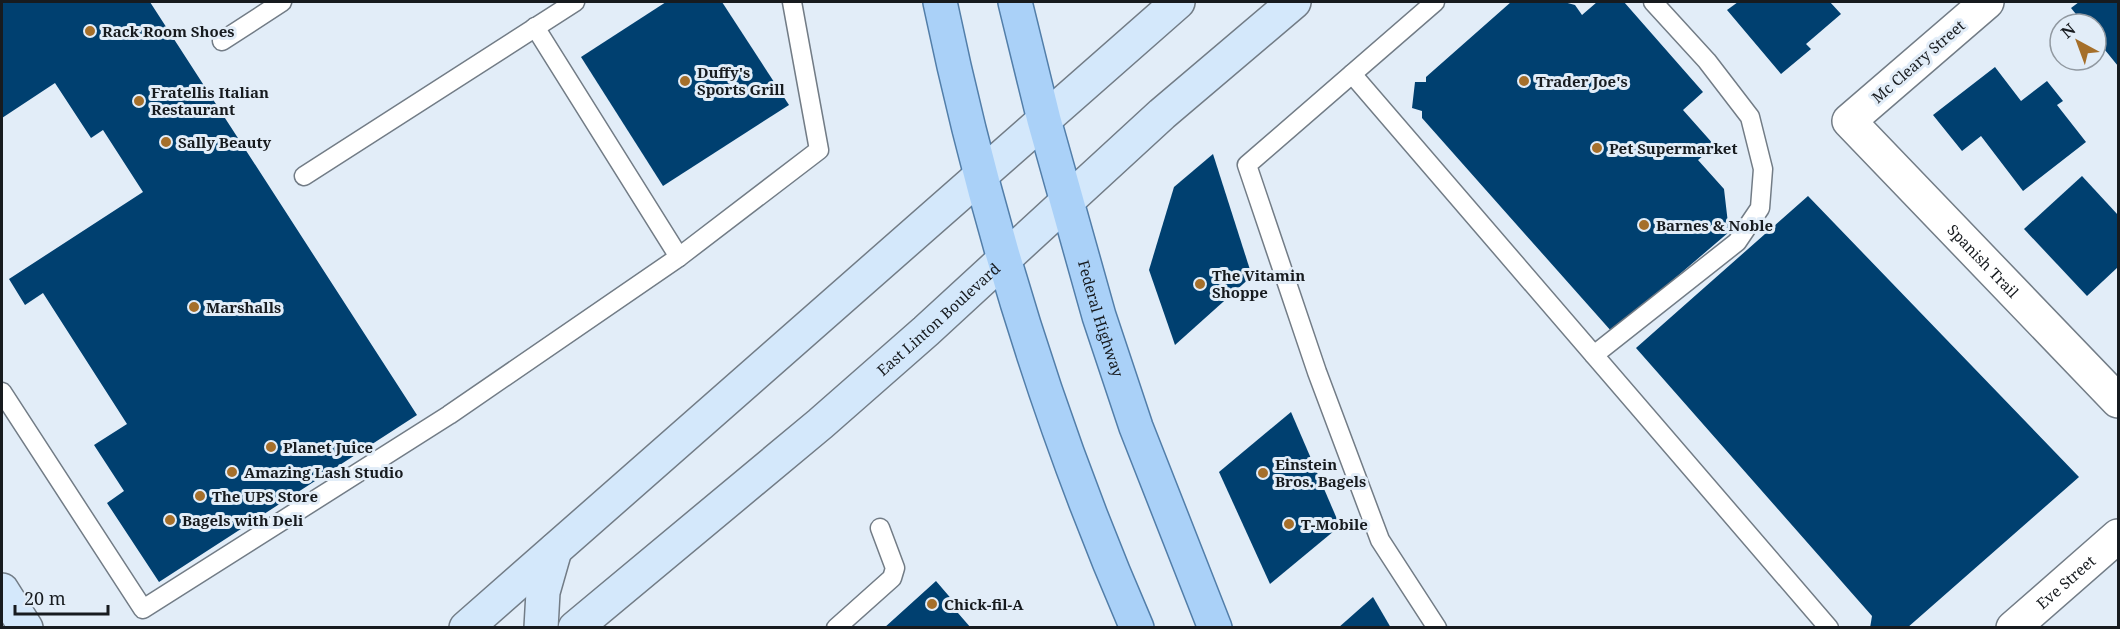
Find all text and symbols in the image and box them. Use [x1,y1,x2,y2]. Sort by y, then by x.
north arrow [2048,12,2108,72]
street label: Mc Cleary Street [1867,15,1969,107]
text: N [2056,18,2080,43]
place label: Rack Room Shoes [102,21,235,41]
marker: Rack Room Shoes [83,24,97,38]
place label: Duffy's Sports Grill [697,62,786,99]
place label: Trader Joe's [1536,71,1628,91]
marker: Duffy's Sports Grill [678,74,692,88]
marker: Trader Joe's [1517,74,1531,88]
place label: Fratellis Italian Restaurant [151,82,269,119]
marker: Fratellis Italian Restaurant [132,94,146,108]
place label: Sally Beauty [178,132,272,152]
marker: Sally Beauty [159,135,173,149]
place label: Pet Supermarket [1609,138,1737,158]
marker: Pet Supermarket [1590,141,1604,155]
place label: Barnes & Noble [1656,215,1773,235]
marker: Barnes & Noble [1637,218,1651,232]
street label: Spanish Trail [1943,220,2023,302]
street label: East Linton Boulevard [872,258,1004,380]
street label: Federal Highway [1074,258,1129,380]
place label: The Vitamin Shoppe [1212,265,1305,302]
marker: The Vitamin Shoppe [1193,277,1207,291]
place label: Marshalls [206,297,281,317]
marker: Marshalls [187,300,201,314]
place label: Planet Juice [283,437,373,457]
marker: Planet Juice [264,440,278,454]
place label: Einstein Bros. Bagels [1275,454,1366,491]
place label: Amazing Lash Studio [244,462,404,482]
marker: Amazing Lash Studio [225,465,239,479]
marker: Einstein Bros. Bagels [1256,466,1270,480]
place label: The UPS Store [212,486,318,506]
marker: The UPS Store [193,489,207,503]
place label: Bagels with Deli [182,510,304,530]
marker: Bagels with Deli [163,513,177,527]
place label: T-Mobile [1301,514,1368,534]
marker: T-Mobile [1282,517,1296,531]
street label: Eve Street [2032,551,2099,613]
scale bar [15,578,108,616]
text: 20 m [24,586,66,610]
place label: Chick-fil-A [944,594,1024,614]
marker: Chick-fil-A [925,597,939,611]

